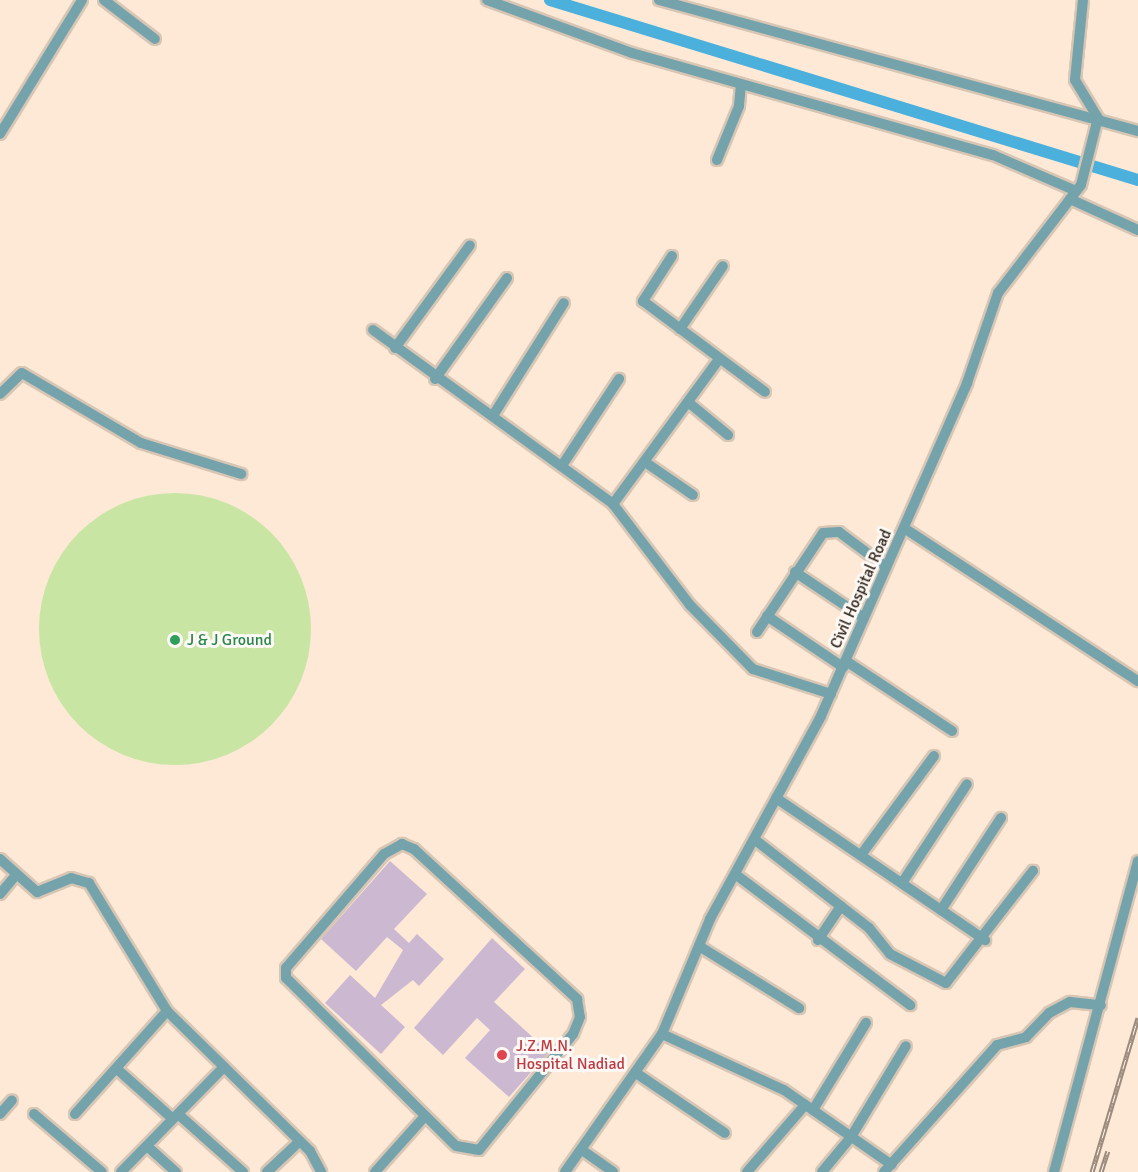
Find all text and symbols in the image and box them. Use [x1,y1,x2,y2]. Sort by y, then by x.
street label: Civil Hospital Road [826,526,896,652]
place label: J & J Ground [187,630,272,650]
marker: J & J Ground [168,633,182,647]
place label: J.Z.M.N. Hospital Nadiad [516,1036,625,1074]
marker: J.Z.M.N. Hospital Nadiad [493,1046,511,1064]

